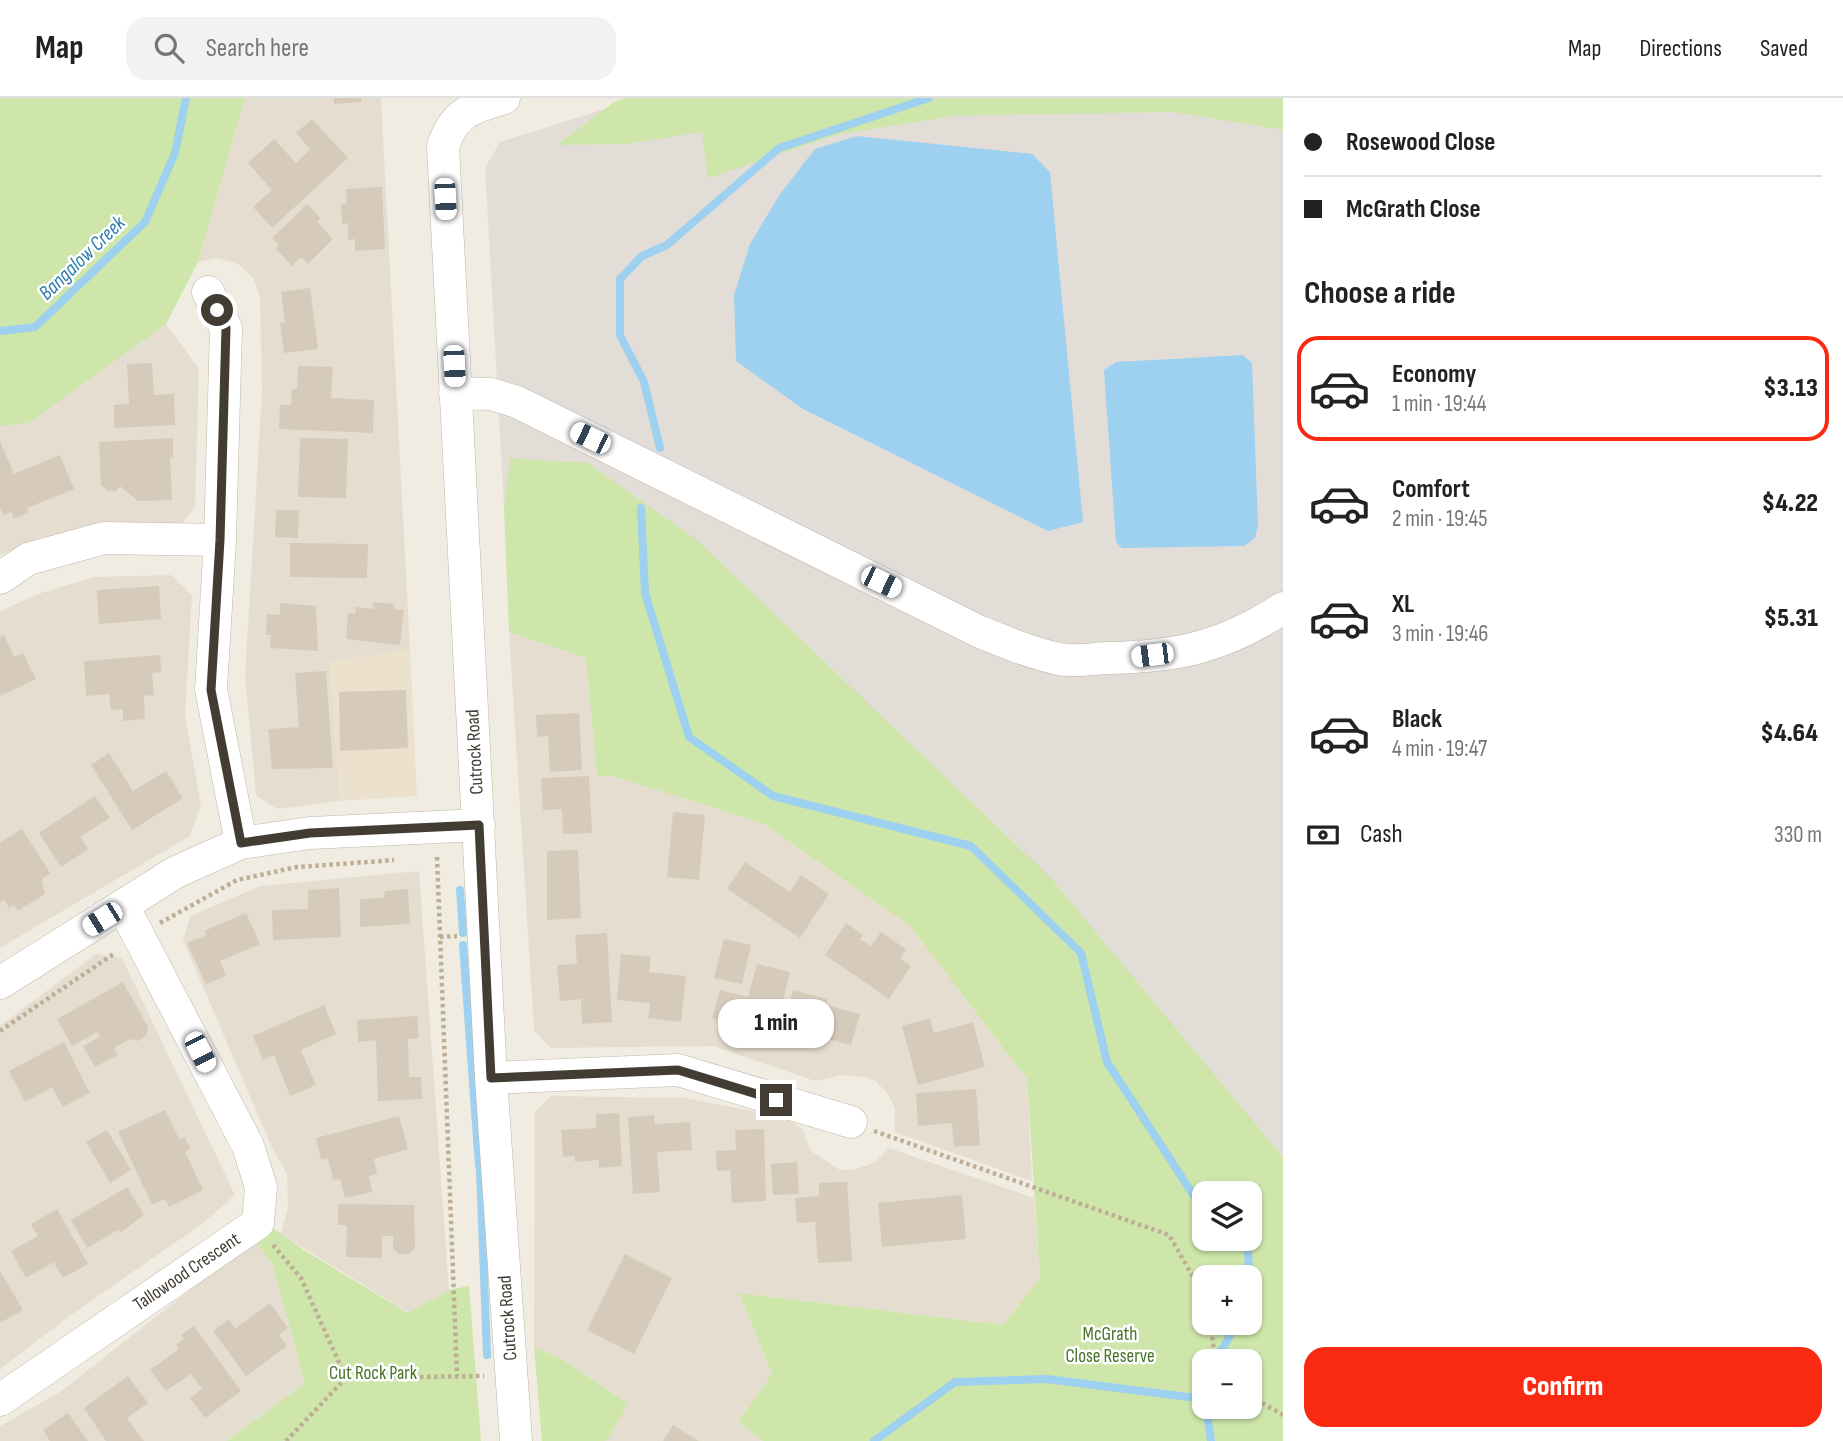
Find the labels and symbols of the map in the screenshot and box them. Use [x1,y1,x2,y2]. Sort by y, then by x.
car [434,177,457,221]
water label: Bangalow Creek [34,210,131,305]
route start [201,294,233,326]
car [443,344,466,388]
car [567,419,614,457]
car [858,563,905,601]
car [1130,642,1175,668]
street label: Cutrock Road [461,709,489,795]
car [79,899,126,939]
callout: 1 min [718,998,834,1048]
car [182,1029,219,1075]
route end [760,1084,792,1116]
street label: Tallowood Crescent [129,1228,245,1316]
street label: Cutrock Road [494,1275,522,1361]
park label: McGrath Close Reserve [1065,1323,1155,1368]
park label: Cut Rock Park [329,1362,418,1385]

